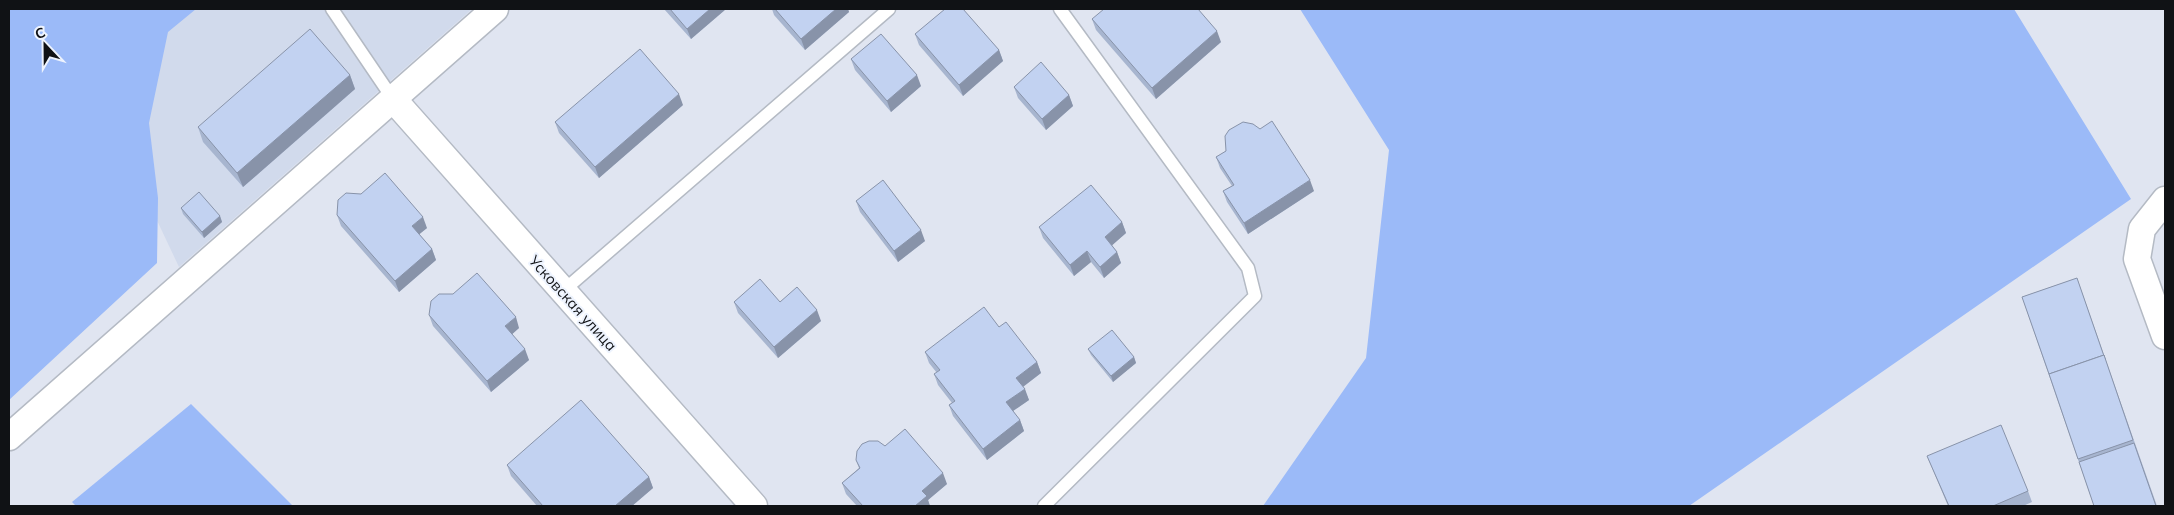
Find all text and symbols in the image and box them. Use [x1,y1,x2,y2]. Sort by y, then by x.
north arrow [20,20,70,70]
text: С [32,23,48,43]
street label: Усковская улица [524,250,621,355]

